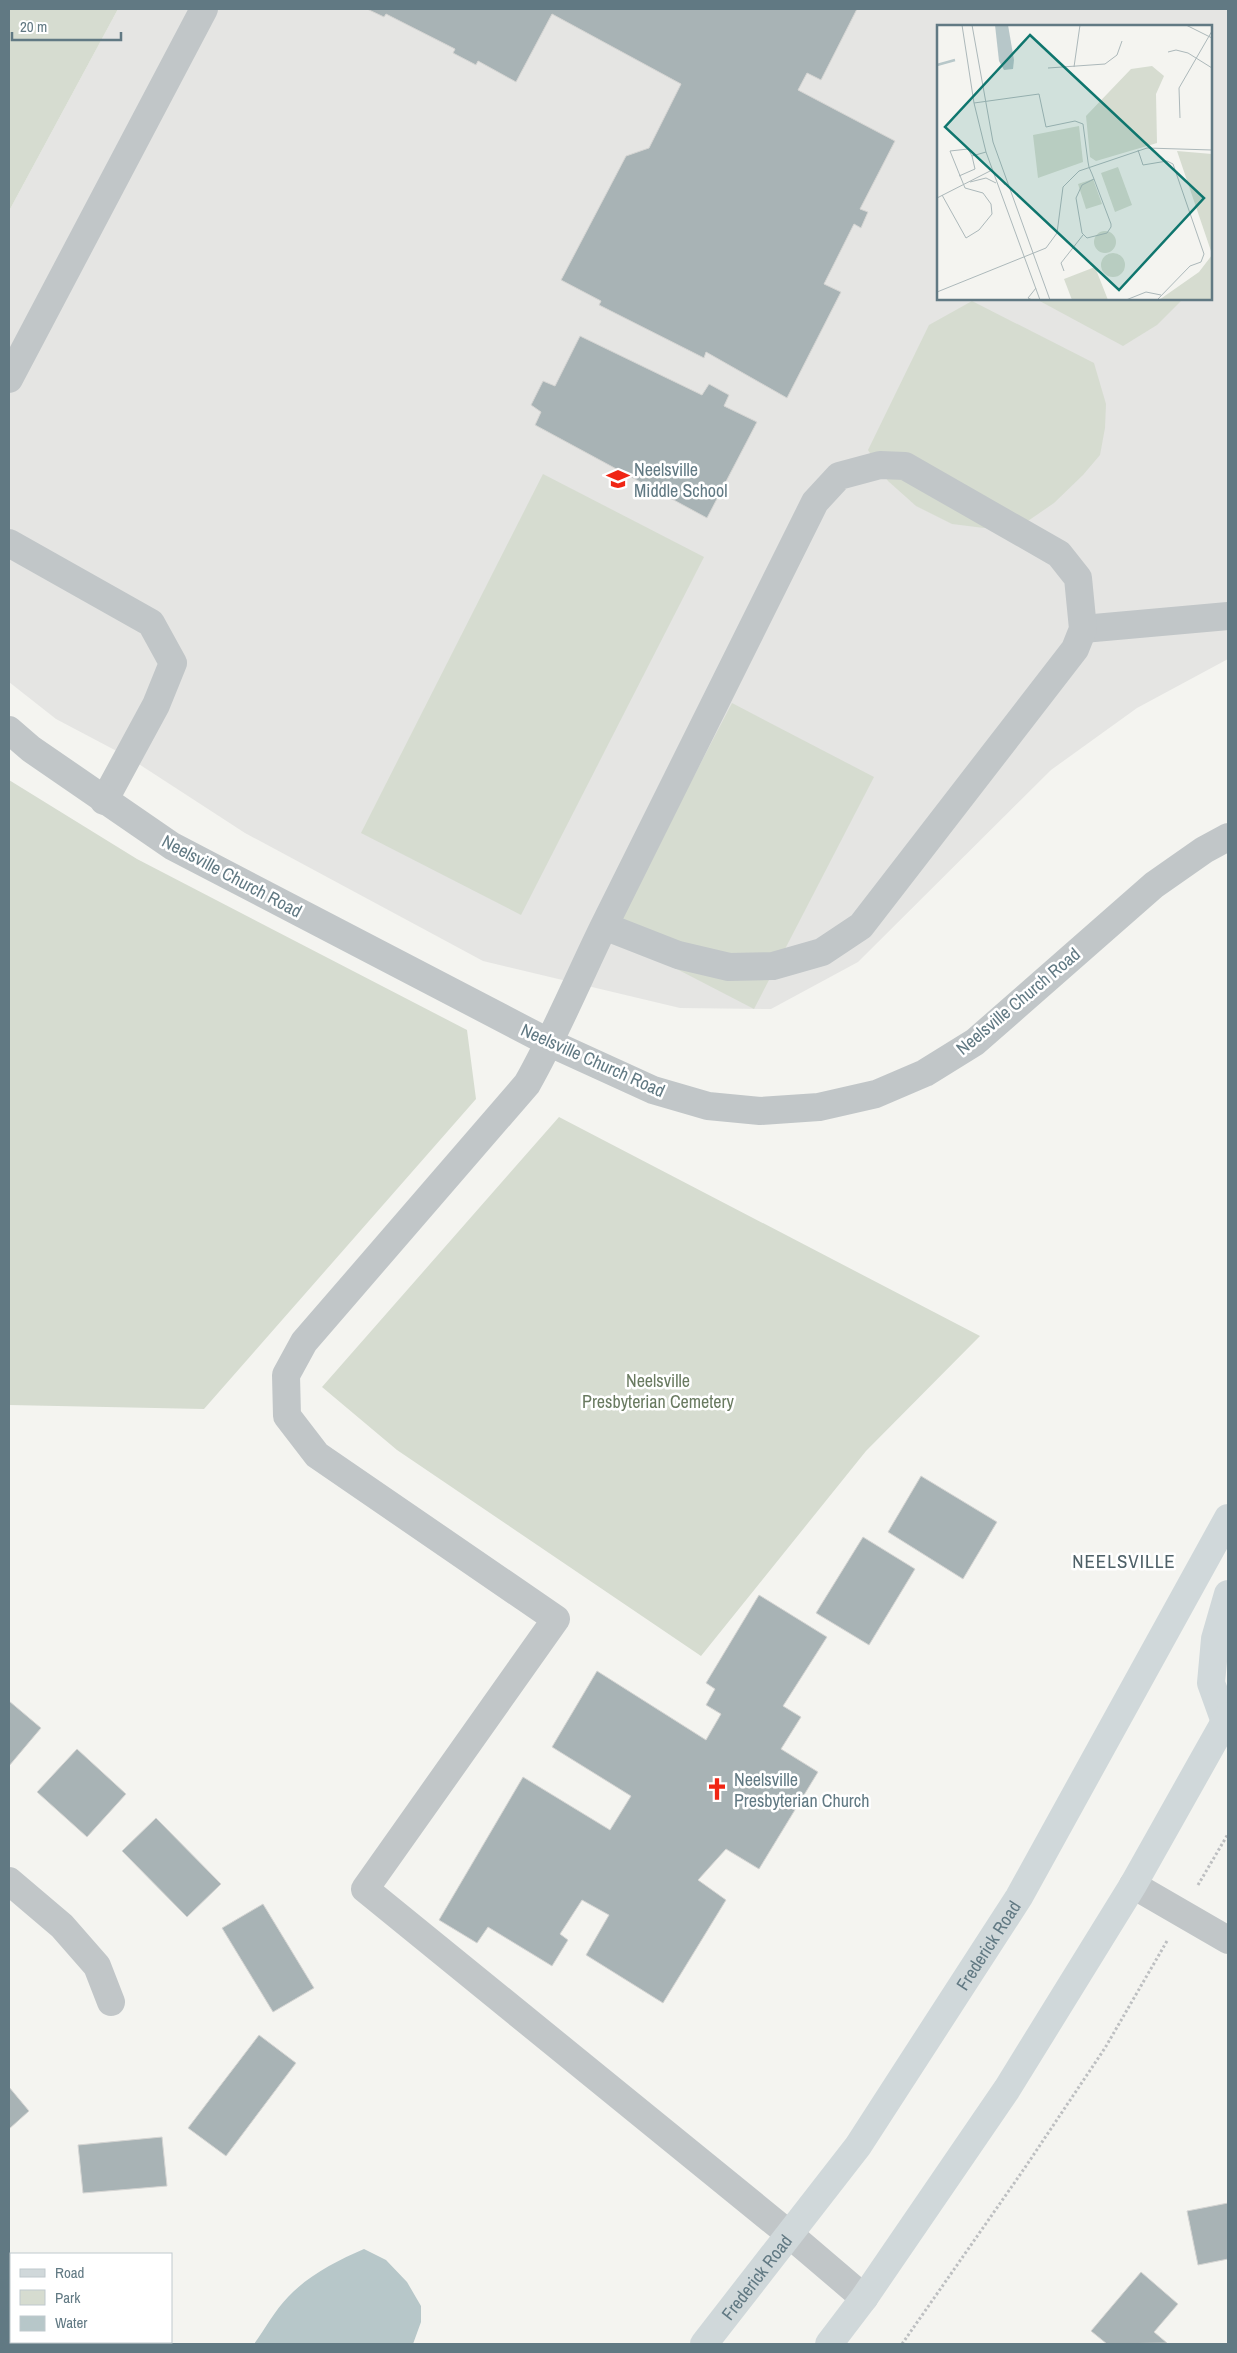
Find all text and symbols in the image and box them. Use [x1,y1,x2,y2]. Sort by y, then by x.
scale bar [12,10,121,42]
text: 20 m [20,16,47,37]
inset map [937,25,1212,300]
place label: Neelsville Middle School [634,457,728,503]
school or university icon: Neelsville Middle School [605,466,631,492]
street label: Neelsville Church Road [158,829,306,923]
street label: Neelsville Church Road [951,942,1085,1060]
street label: Neelsville Church Road [517,1017,669,1103]
park label: Neelsville Presbyterian Cemetery [582,1368,734,1414]
district label: NEELSVILLE [1072,1548,1176,1574]
place label: Neelsville Presbyterian Church [734,1767,869,1813]
church icon: Neelsville Presbyterian Church [704,1776,730,1802]
street label: Frederick Road [950,1896,1026,1995]
street label: Frederick Road [715,2229,797,2325]
legend [10,2253,172,2343]
text: Road [55,2262,84,2283]
text: Park [55,2287,81,2308]
text: Water [55,2312,87,2333]

